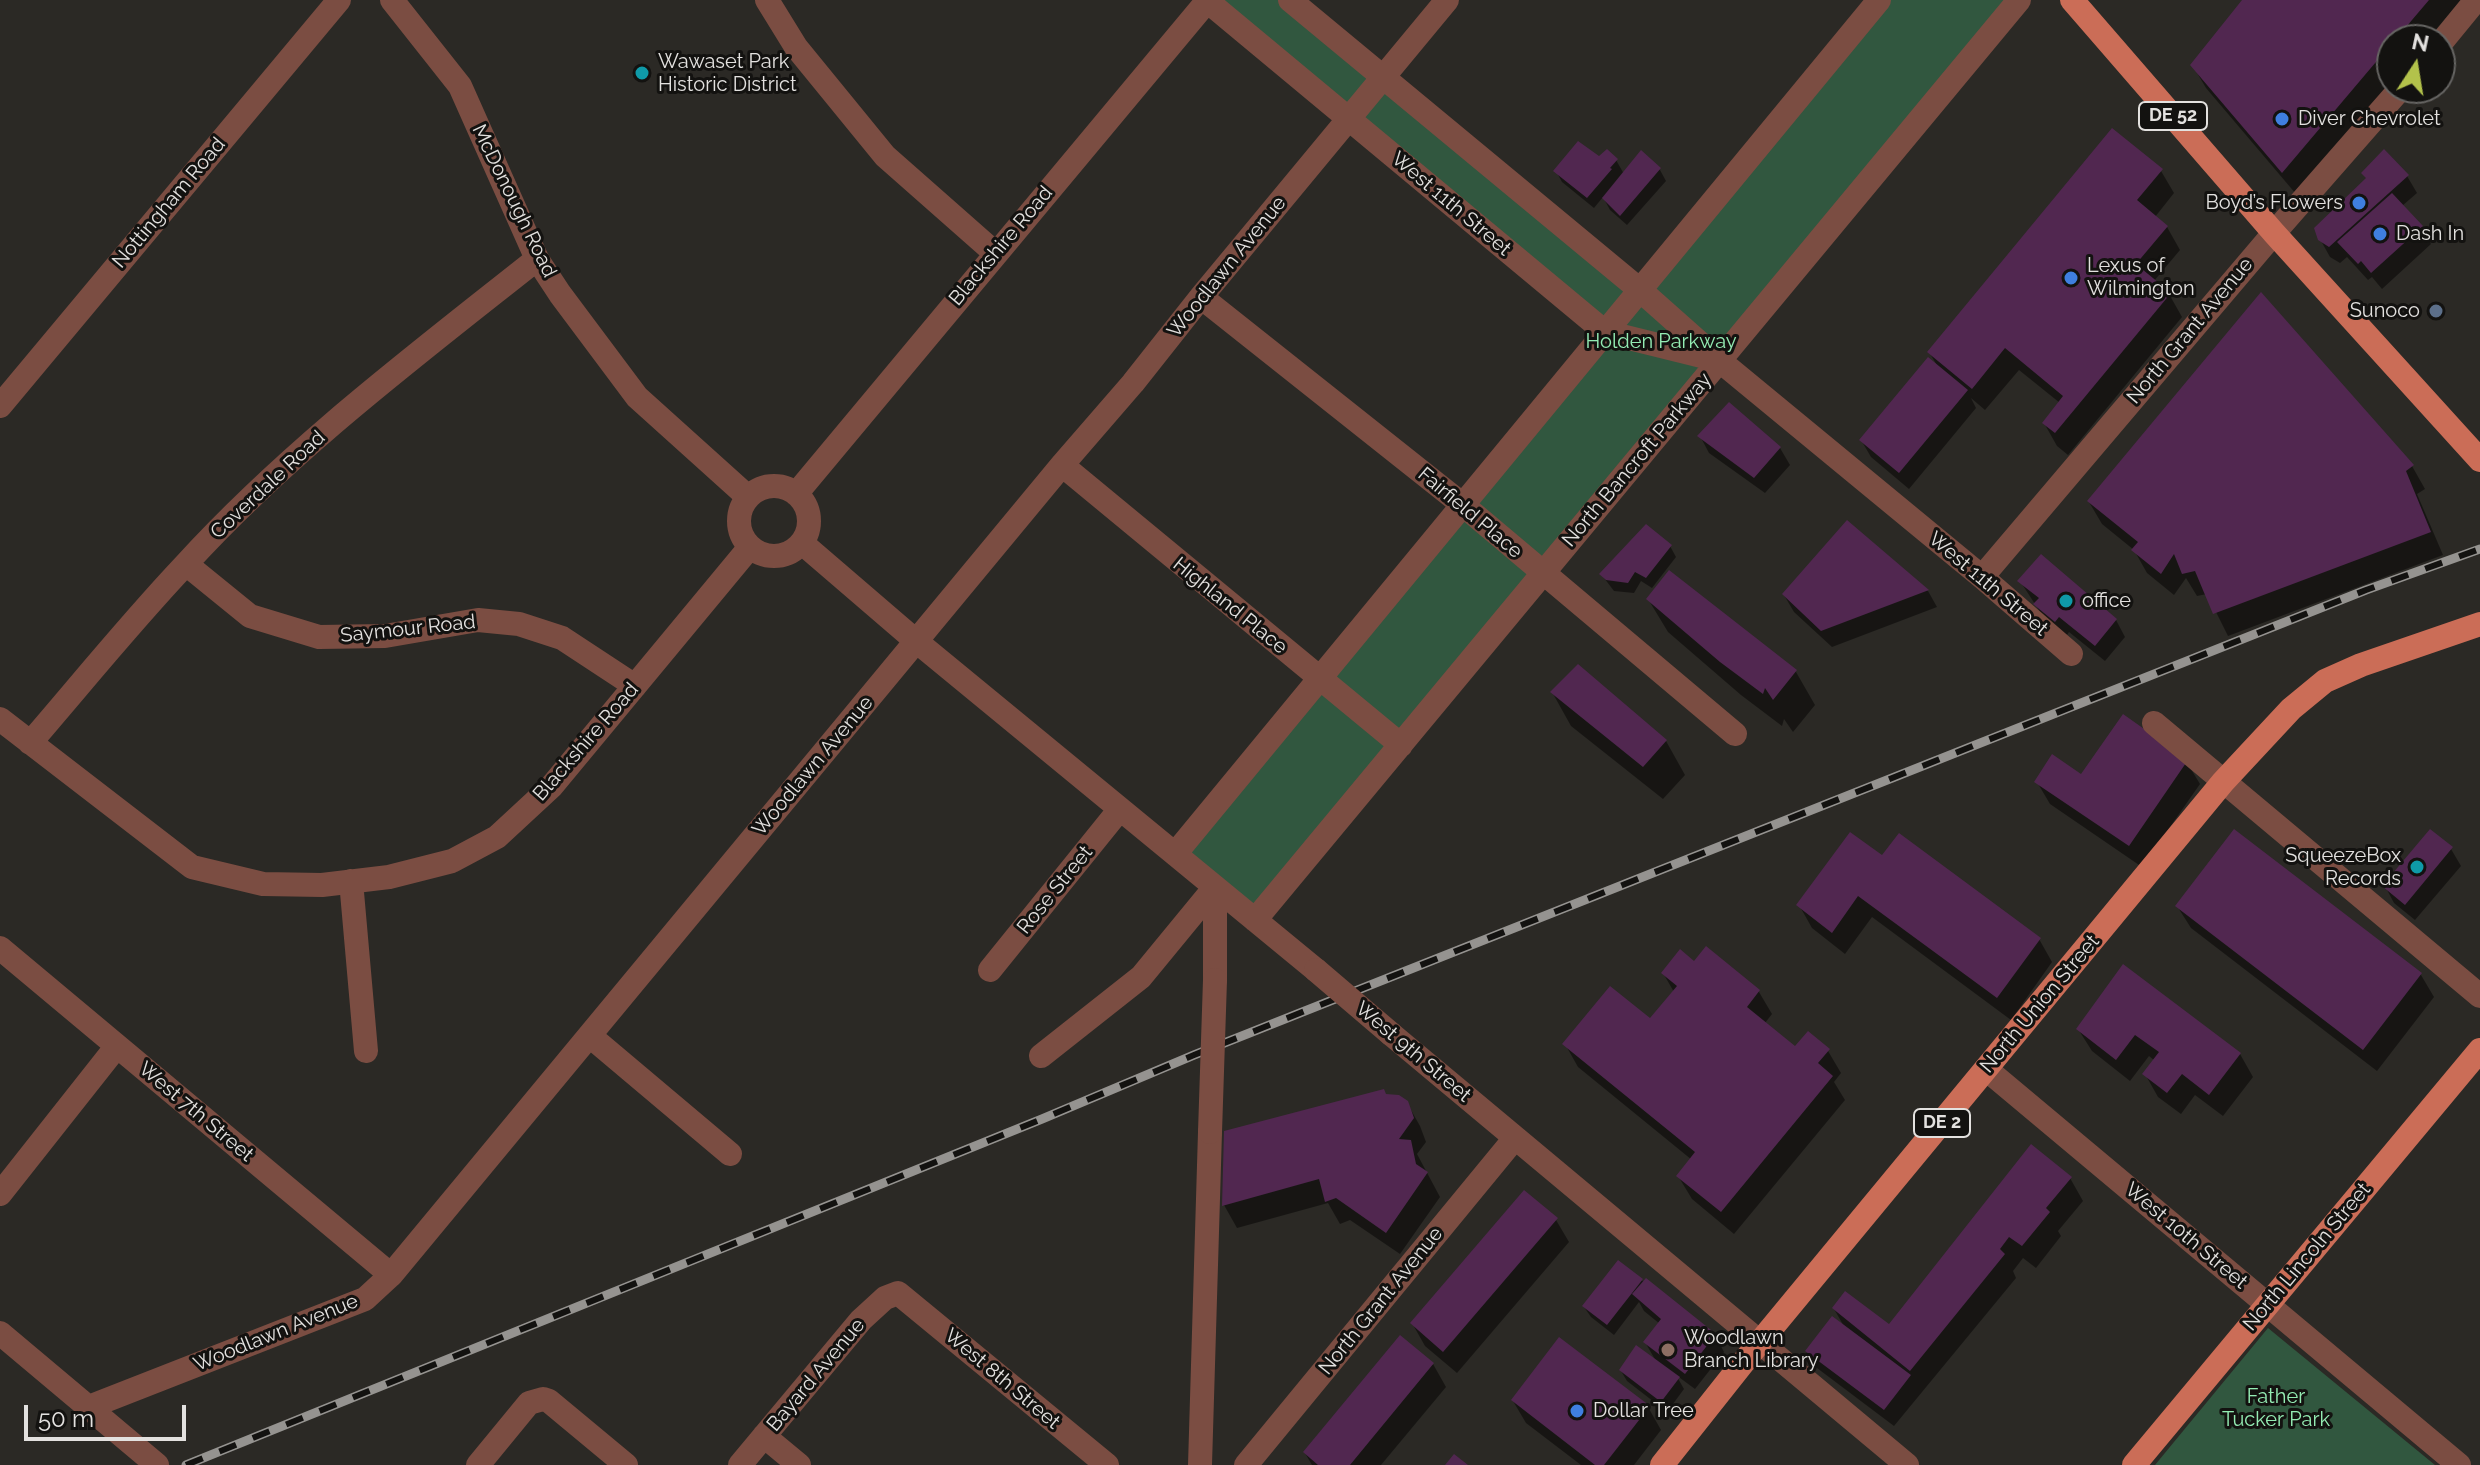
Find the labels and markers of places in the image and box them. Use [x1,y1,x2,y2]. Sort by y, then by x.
place label: Wawaset Park Historic District [658,50,797,97]
marker: Wawaset Park Historic District [633,64,651,82]
place label: Diver Chevrolet [2298,107,2441,131]
marker: Diver Chevrolet [2273,110,2291,128]
place label: Boyd’s Flowers [2205,191,2343,215]
marker: Boyd’s Flowers [2350,194,2368,212]
place label: Dash In [2396,222,2464,246]
marker: Dash In [2371,225,2389,243]
place label: Lexus of Wilmington [2087,254,2195,301]
marker: Lexus of Wilmington [2062,269,2080,287]
place label: Sunoco [2350,299,2420,323]
marker: Sunoco [2427,302,2445,320]
place label: office [2082,589,2131,613]
marker: office [2057,592,2075,610]
place label: SqueezeBox Records [2285,844,2401,891]
marker: SqueezeBox Records [2408,858,2426,876]
place label: Woodlawn Branch Library [1684,1326,1819,1373]
marker: Woodlawn Branch Library [1659,1341,1677,1359]
place label: Dollar Tree [1593,1399,1694,1423]
marker: Dollar Tree [1568,1402,1586,1420]

